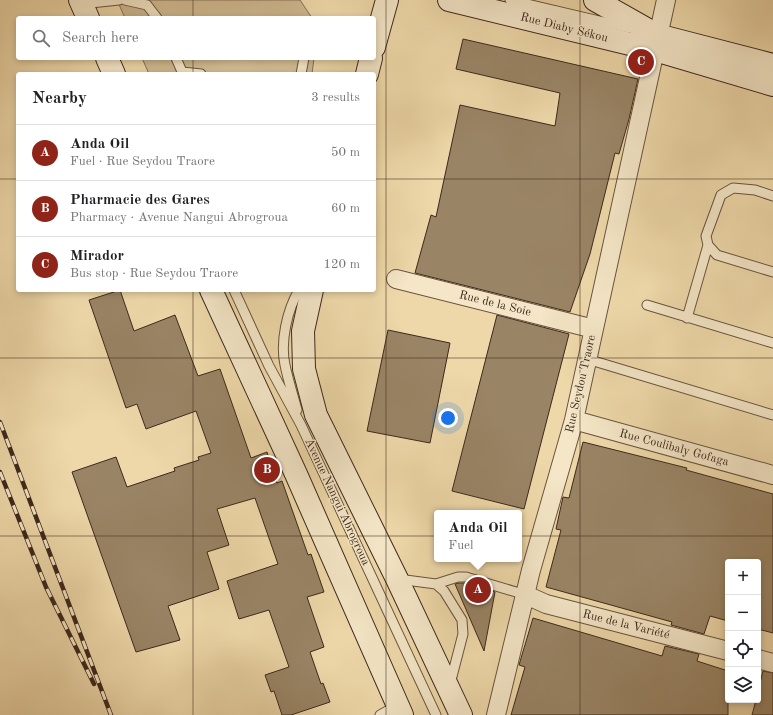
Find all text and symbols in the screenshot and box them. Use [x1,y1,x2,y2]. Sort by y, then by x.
street label: Rue Diaby Sékou [519,11,610,45]
search box [16,16,376,60]
icon: search [30,27,52,49]
text: Search here [62,31,139,46]
pin: C [628,47,654,77]
text: Nearby [32,90,87,107]
text: 3 results [311,91,360,104]
text: Anda Oil [70,137,129,152]
text: A [40,146,50,159]
text: 50 m [331,146,360,159]
text: Fuel · Rue Seydou Traore [70,155,215,168]
text: Pharmacie des Gares [70,193,210,208]
text: B [40,202,50,215]
text: 60 m [331,202,360,215]
text: Pharmacy · Avenue Nangui Abrogroua [70,211,288,224]
text: Mirador [70,249,124,264]
text: C [41,258,49,271]
text: 120 m [323,258,360,271]
text: Bus stop · Rue Seydou Traore [70,267,238,280]
street label: Rue de la Soie [458,289,533,319]
street label: Rue Seydou Traore [564,333,598,434]
your location [438,408,458,428]
street label: Rue Coulibaly Gofaga [618,428,730,468]
street label: Avenue Nangui Abrogroua [302,437,372,567]
pin: B [254,455,280,485]
popup [434,510,522,562]
text: Anda Oil [448,521,508,536]
text: Fuel [448,539,474,552]
map controls [725,559,761,703]
button: + [725,559,761,595]
pin: A [465,575,491,605]
button: − [725,595,761,631]
street label: Rue de la Variété [581,608,671,642]
button: locate [725,631,761,667]
button: layers [725,667,761,703]

